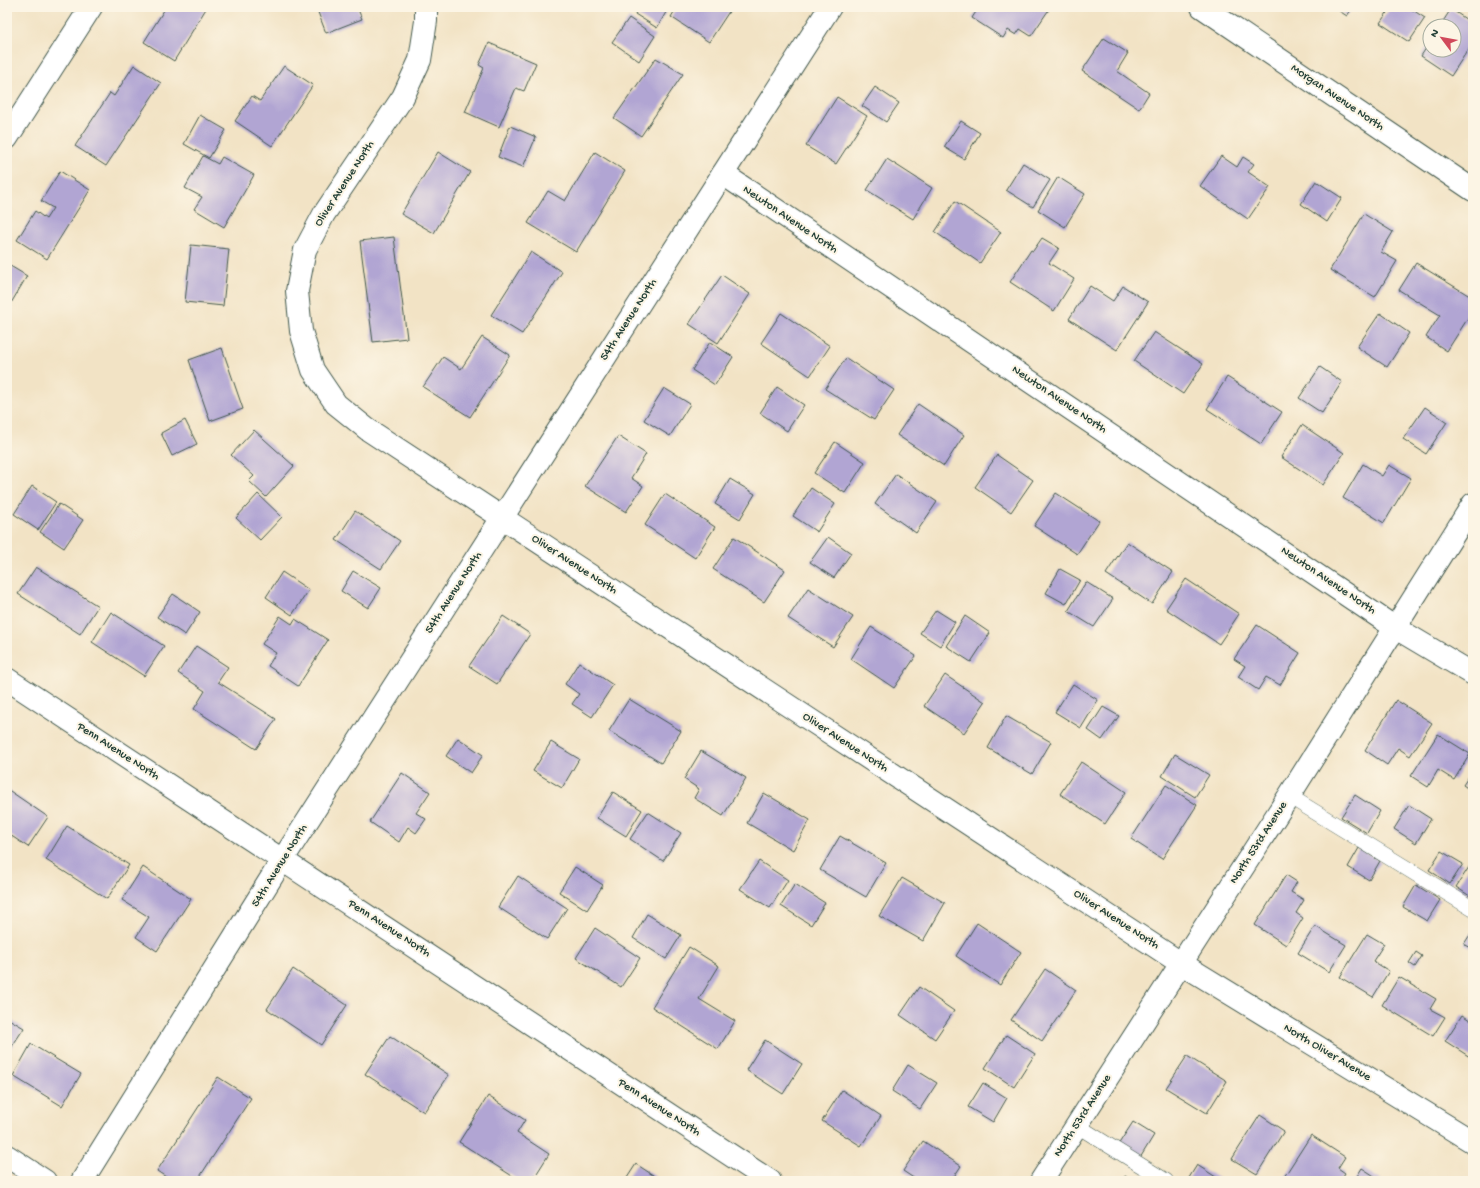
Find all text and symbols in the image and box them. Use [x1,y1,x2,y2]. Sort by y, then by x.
north arrow [1422,18,1462,58]
text: N [1428,28,1442,40]
street label: Morgan Avenue North [1288,62,1387,135]
street label: Oliver Avenue North [312,138,378,230]
street label: Newton Avenue North [740,183,841,257]
street label: 54th Avenue North [597,276,661,364]
street label: Newton Avenue North [1009,363,1110,437]
street label: Oliver Avenue North [528,532,620,598]
street label: Newton Avenue North [1278,544,1379,618]
street label: 54th Avenue North [422,549,486,637]
street label: Oliver Avenue North [799,710,891,776]
street label: Penn Avenue North [73,720,162,784]
street label: North 53rd Avenue [1227,799,1291,887]
street label: 54th Avenue North [249,822,311,910]
street label: Oliver Avenue North [1070,887,1162,953]
street label: Penn Avenue North [344,897,433,961]
street label: North Oliver Avenue [1281,1021,1374,1085]
street label: North 53rd Avenue [1051,1072,1115,1160]
street label: Penn Avenue North [614,1076,703,1140]

